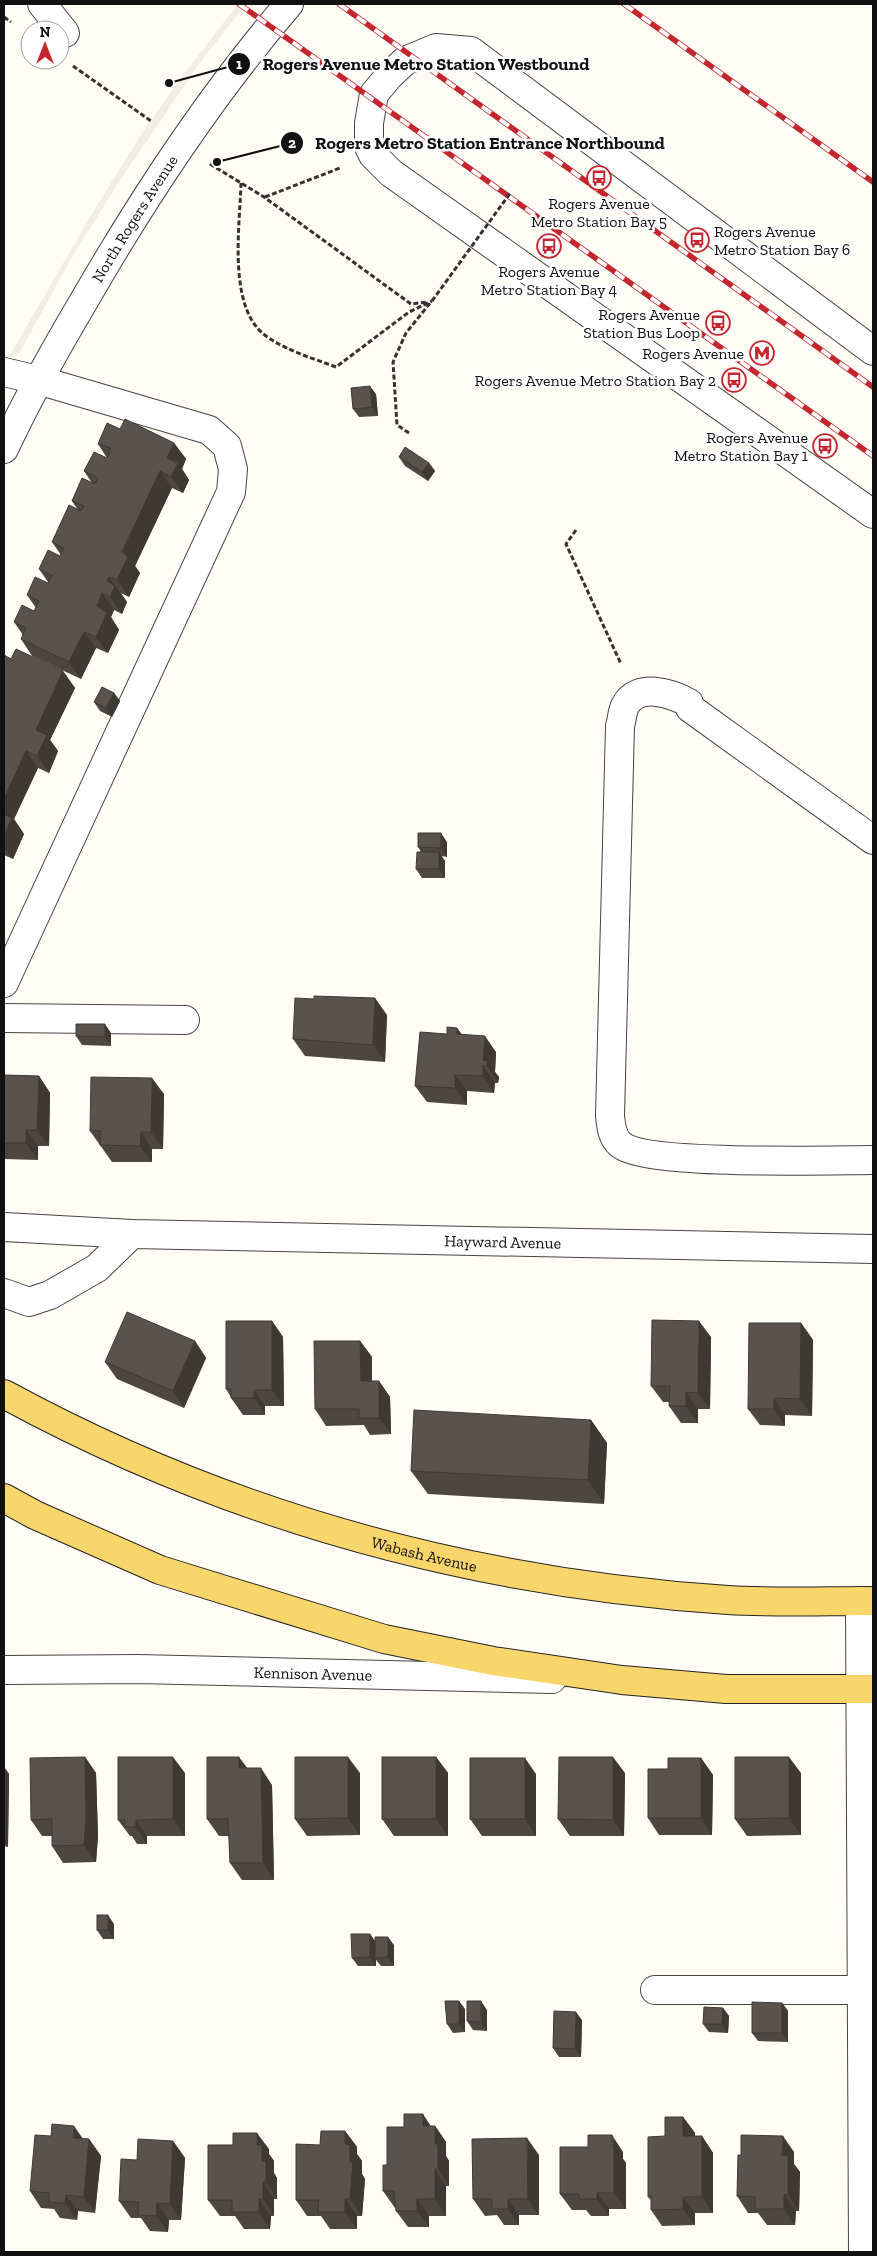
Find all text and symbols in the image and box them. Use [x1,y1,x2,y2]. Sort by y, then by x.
north arrow [20,20,70,70]
text: N [40,24,51,41]
callout: Rogers Avenue Metro Station Westbound [226,47,600,80]
text: Rogers Avenue Metro Station Westbound [262,53,590,75]
text: 1 [236,55,242,73]
callout: Rogers Metro Station Entrance Northbound [280,126,674,159]
text: Rogers Metro Station Entrance Northbound [315,132,666,154]
text: 2 [288,134,296,152]
street label: North Rogers Avenue [87,151,181,286]
bus stop icon: Rogers Avenue Metro Station Bay 5 [586,165,612,191]
place label: Rogers Avenue Metro Station Bay 5 [531,194,667,231]
place label: Rogers Avenue Metro Station Bay 6 [714,222,850,259]
bus stop icon: Rogers Avenue Metro Station Bay 6 [684,227,710,253]
bus stop icon: Rogers Avenue Metro Station Bay 4 [536,233,562,259]
place label: Rogers Avenue Metro Station Bay 4 [481,262,618,299]
place label: Rogers Avenue Station Bus Loop [583,305,700,342]
bus stop icon: Rogers Avenue Station Bus Loop [705,310,731,336]
metro station icon: Rogers Avenue [749,340,775,366]
place label: Rogers Avenue [642,344,744,363]
bus stop icon: Rogers Avenue Metro Station Bay 2 [721,367,747,393]
place label: Rogers Avenue Metro Station Bay 2 [475,371,716,390]
place label: Rogers Avenue Metro Station Bay 1 [674,428,808,465]
bus stop icon: Rogers Avenue Metro Station Bay 1 [812,433,838,459]
street label: Hayward Avenue [444,1231,561,1252]
street label: Wabash Avenue [369,1532,479,1575]
street label: Kennison Avenue [253,1662,372,1684]

